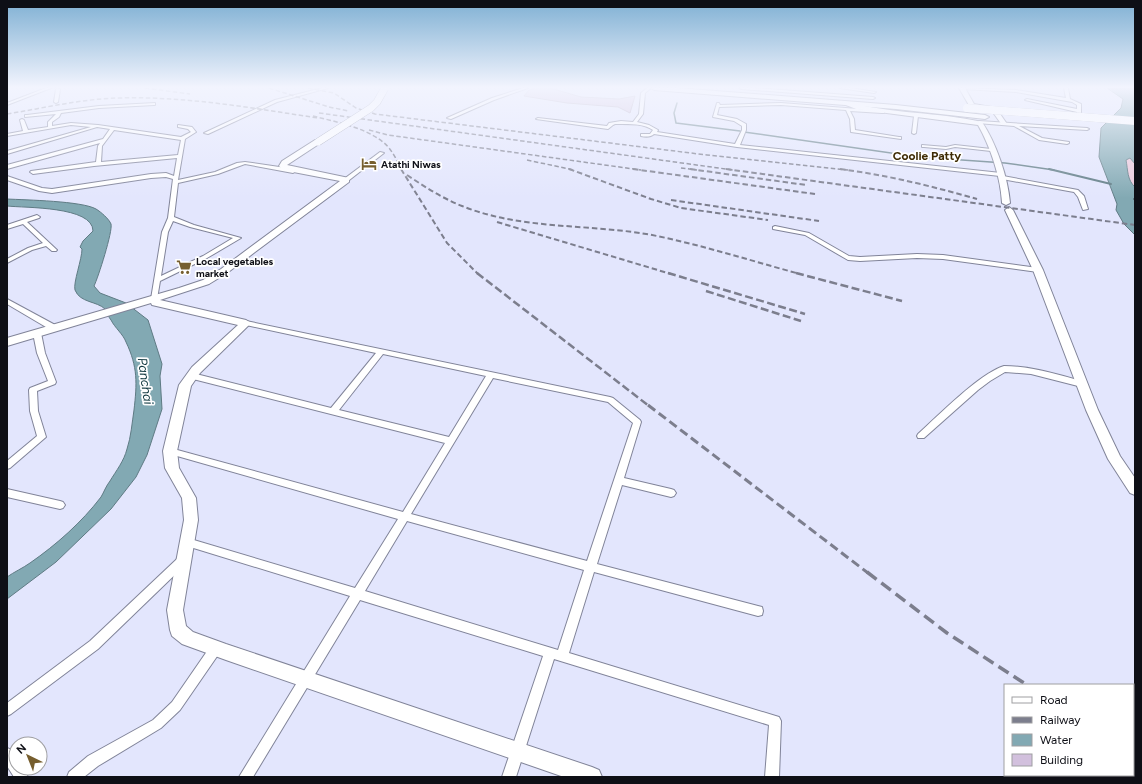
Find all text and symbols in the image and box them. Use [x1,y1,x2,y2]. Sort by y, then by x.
district label: Coolie Patty [893,149,961,163]
hotel icon: Atathi Niwas [360,155,378,173]
place label: Atathi Niwas [381,158,441,171]
place label: Local vegetables market [196,255,274,280]
supermarket icon: Local vegetables market [175,258,193,276]
water label: Panchai [135,357,156,406]
legend [1004,684,1134,776]
text: Road [1040,693,1068,707]
text: Railway [1040,713,1081,727]
text: Water [1040,733,1072,747]
north arrow [8,736,48,776]
text: N [14,741,29,757]
text: Building [1040,753,1083,767]

